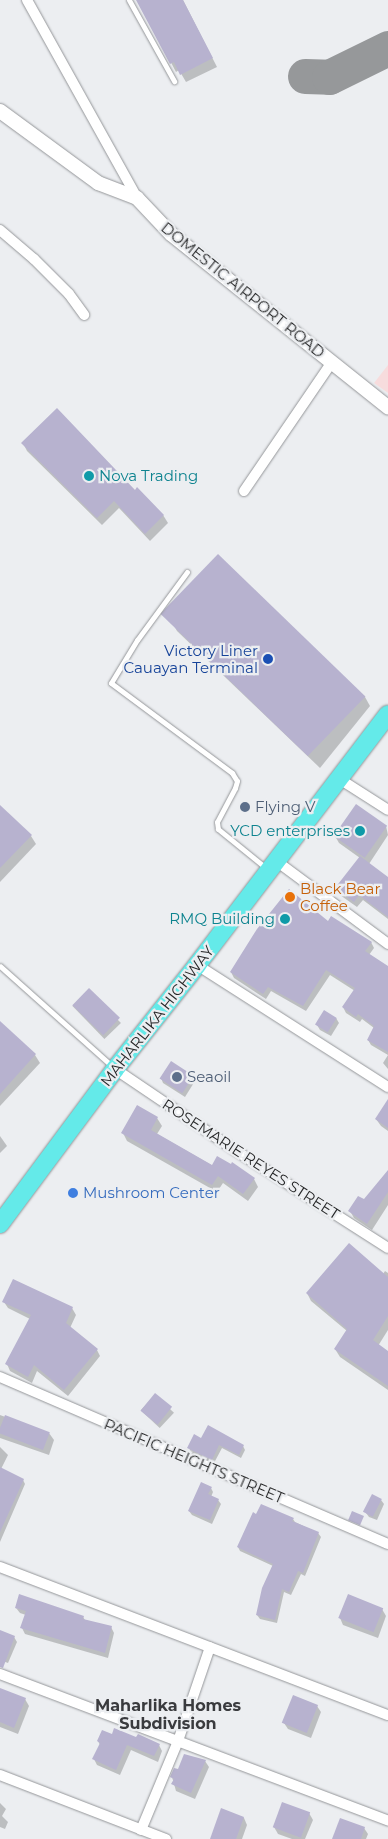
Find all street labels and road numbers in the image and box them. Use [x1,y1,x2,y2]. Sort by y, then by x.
street label: DOMESTIC AIRPORT ROAD [158,218,328,362]
street label: MAHARLIKA HIGHWAY [97,942,217,1090]
street label: ROSEMARIE REYES STREET [159,1095,343,1223]
street label: PACIFIC HEIGHTS STREET [101,1415,287,1507]

